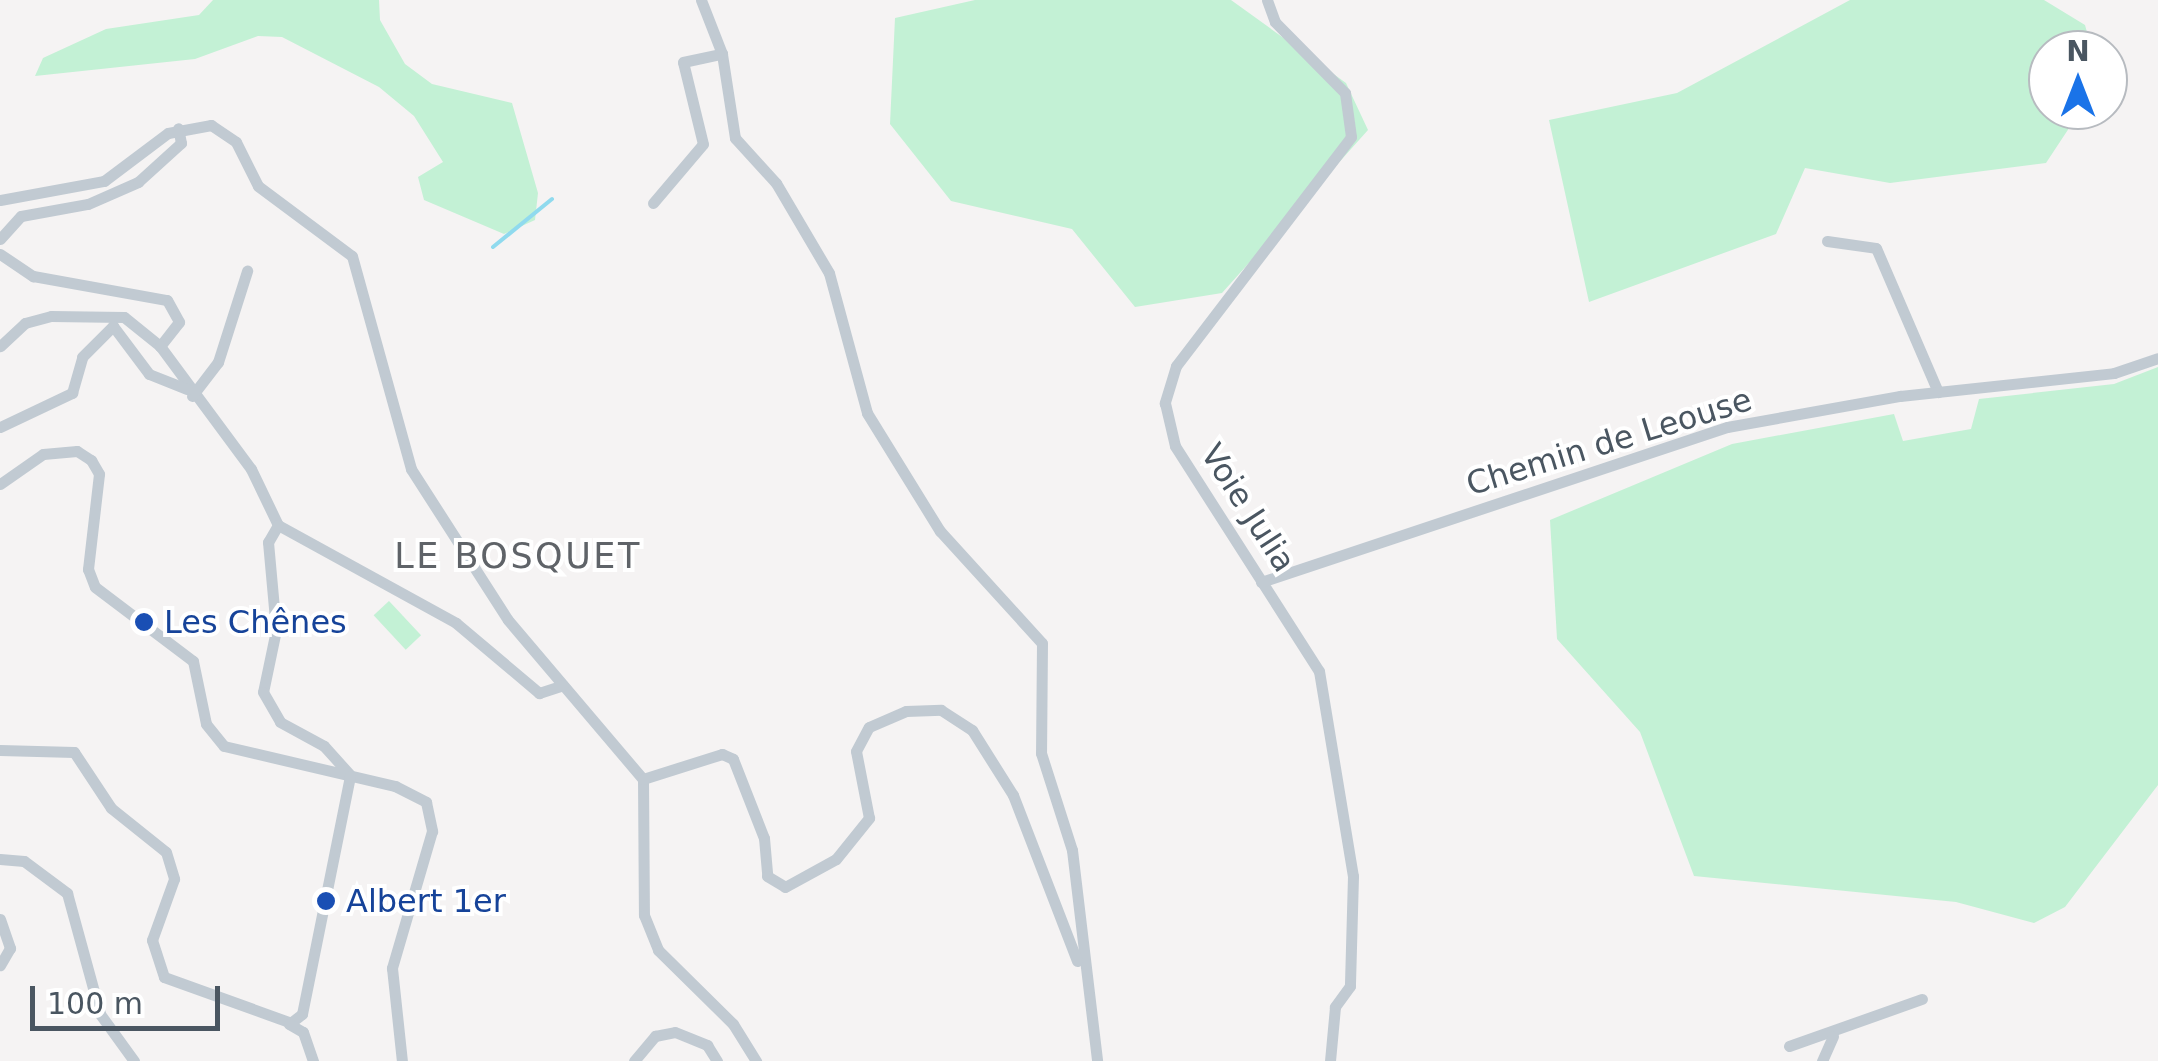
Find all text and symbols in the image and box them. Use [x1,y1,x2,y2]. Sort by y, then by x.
north arrow [2028,30,2128,130]
text: N [2066,35,2090,68]
street label: Chemin de Leouse [1462,380,1756,504]
street label: Voie Julia [1192,437,1304,579]
district label: LE BOSQUET [394,535,642,577]
place label: Les Chênes [164,603,347,641]
marker: Les Chênes [133,611,155,633]
place label: Albert 1er [346,882,506,920]
marker: Albert 1er [315,890,337,912]
scale bar [35,966,225,1028]
text: 100 m [47,986,143,1021]

